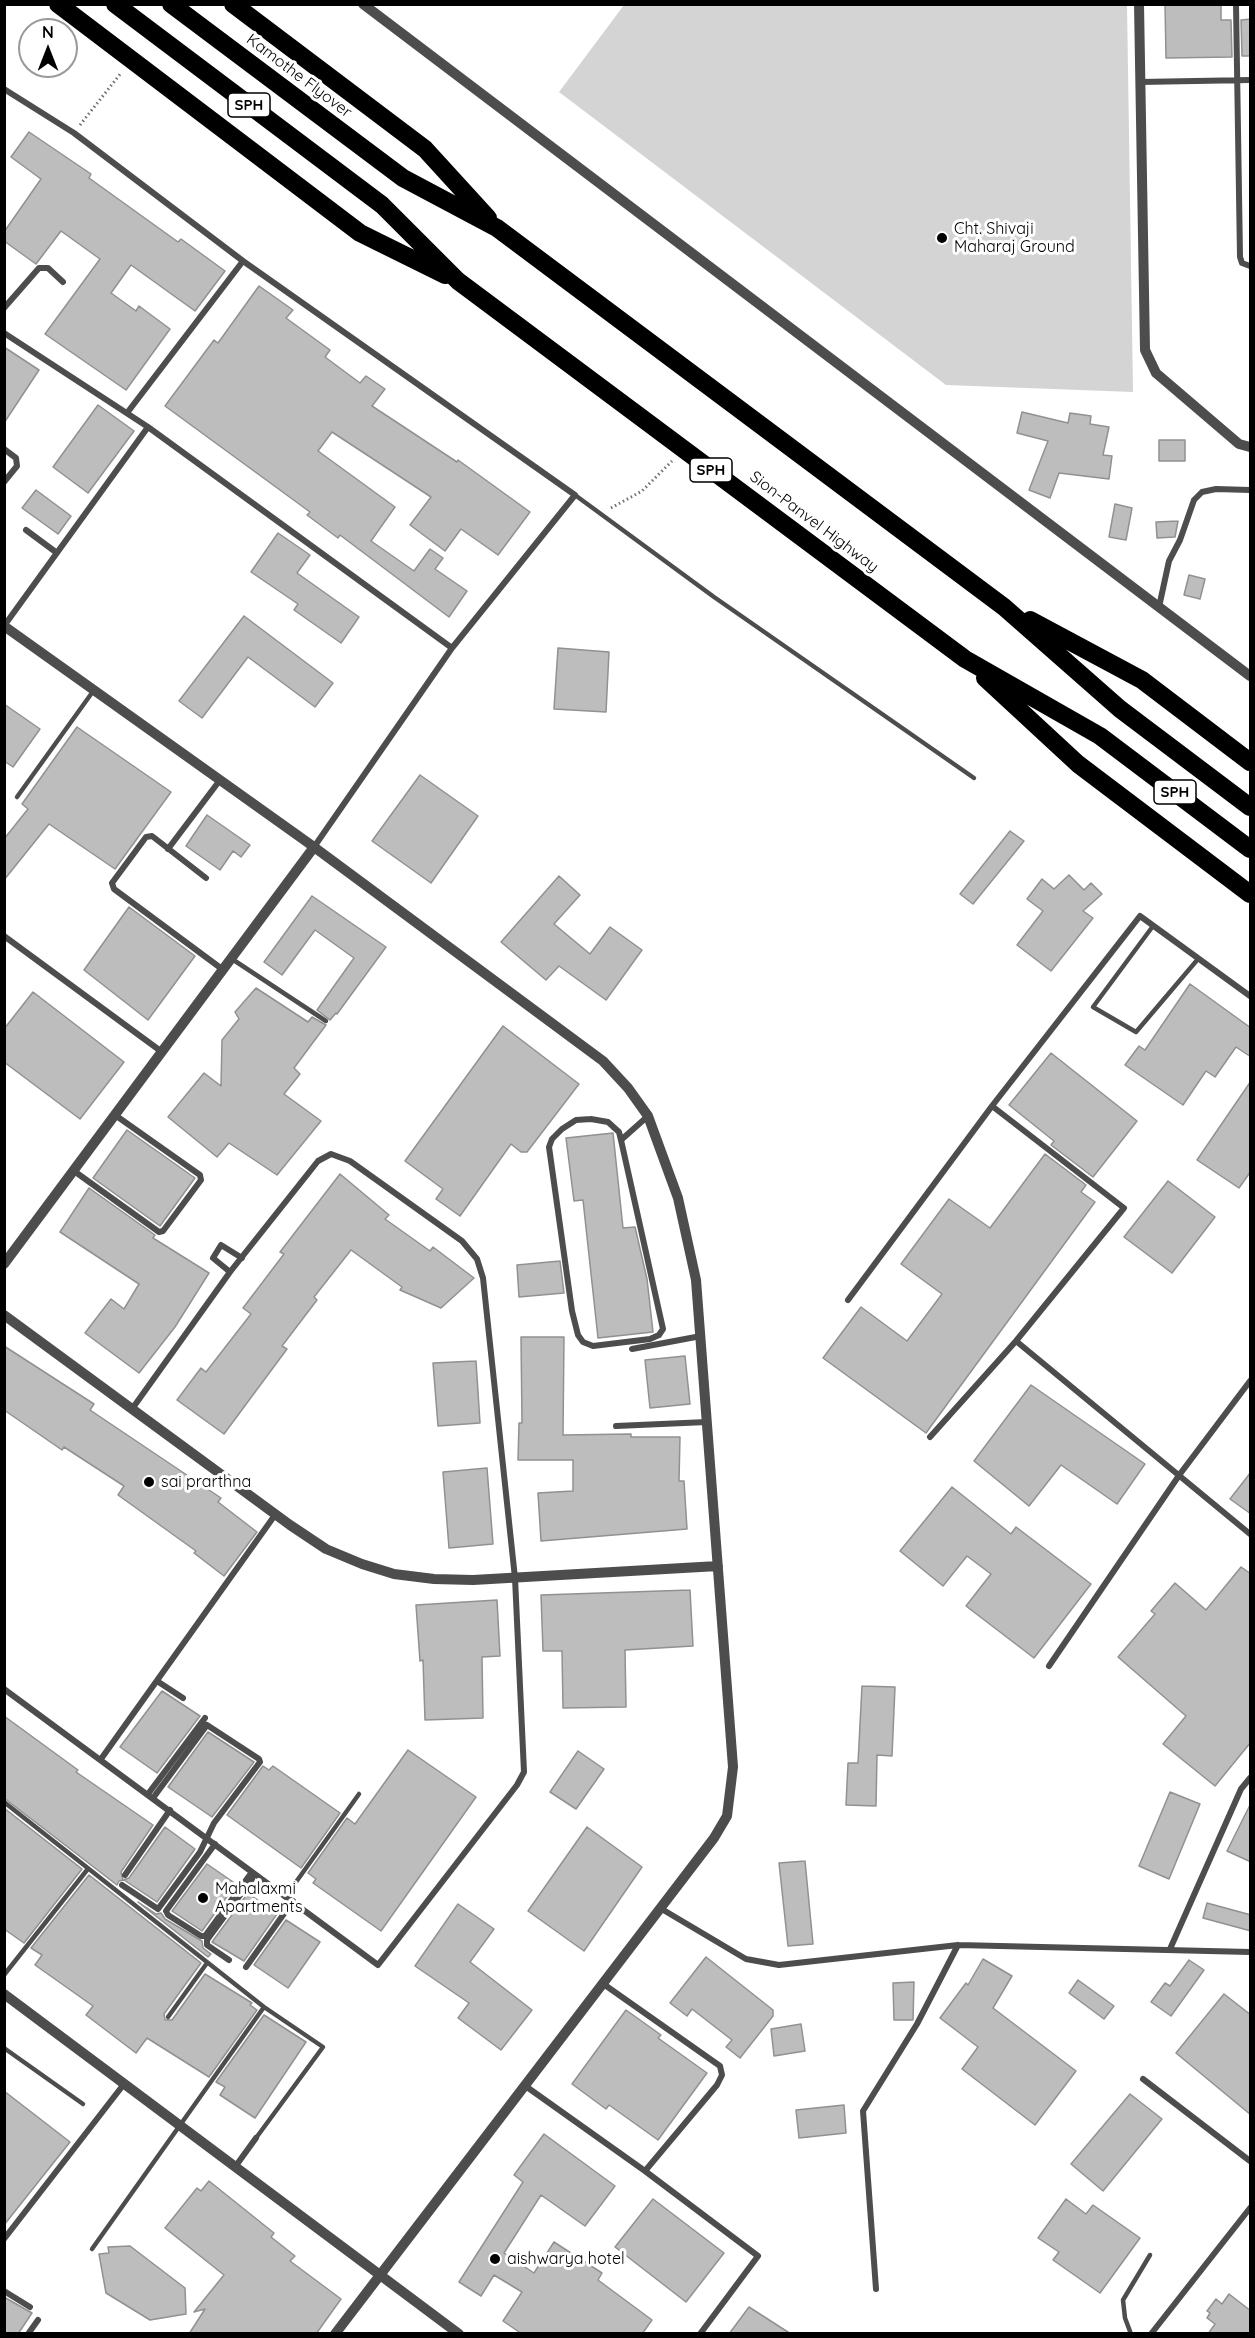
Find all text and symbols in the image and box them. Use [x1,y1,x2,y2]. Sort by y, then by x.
north arrow [18,18,78,78]
text: N [42,22,54,42]
street label: Kamothe Flyover [242,30,356,122]
road number: SPH [228,93,270,117]
place label: Cht. Shivaji Maharaj Ground [954,219,1075,257]
marker: Cht. Shivaji Maharaj Ground [935,231,949,245]
road number: SPH [690,458,732,482]
street label: Sion-Panvel Highway [746,467,882,577]
road number: SPH [1154,780,1196,804]
place label: sai prarthna [161,1472,251,1492]
marker: sai prarthna [142,1475,156,1489]
place label: Mahalaxmi Apartments [215,1879,302,1917]
marker: Mahalaxmi Apartments [196,1891,210,1905]
place label: aishwarya hotel [507,2249,625,2269]
marker: aishwarya hotel [488,2252,502,2266]

